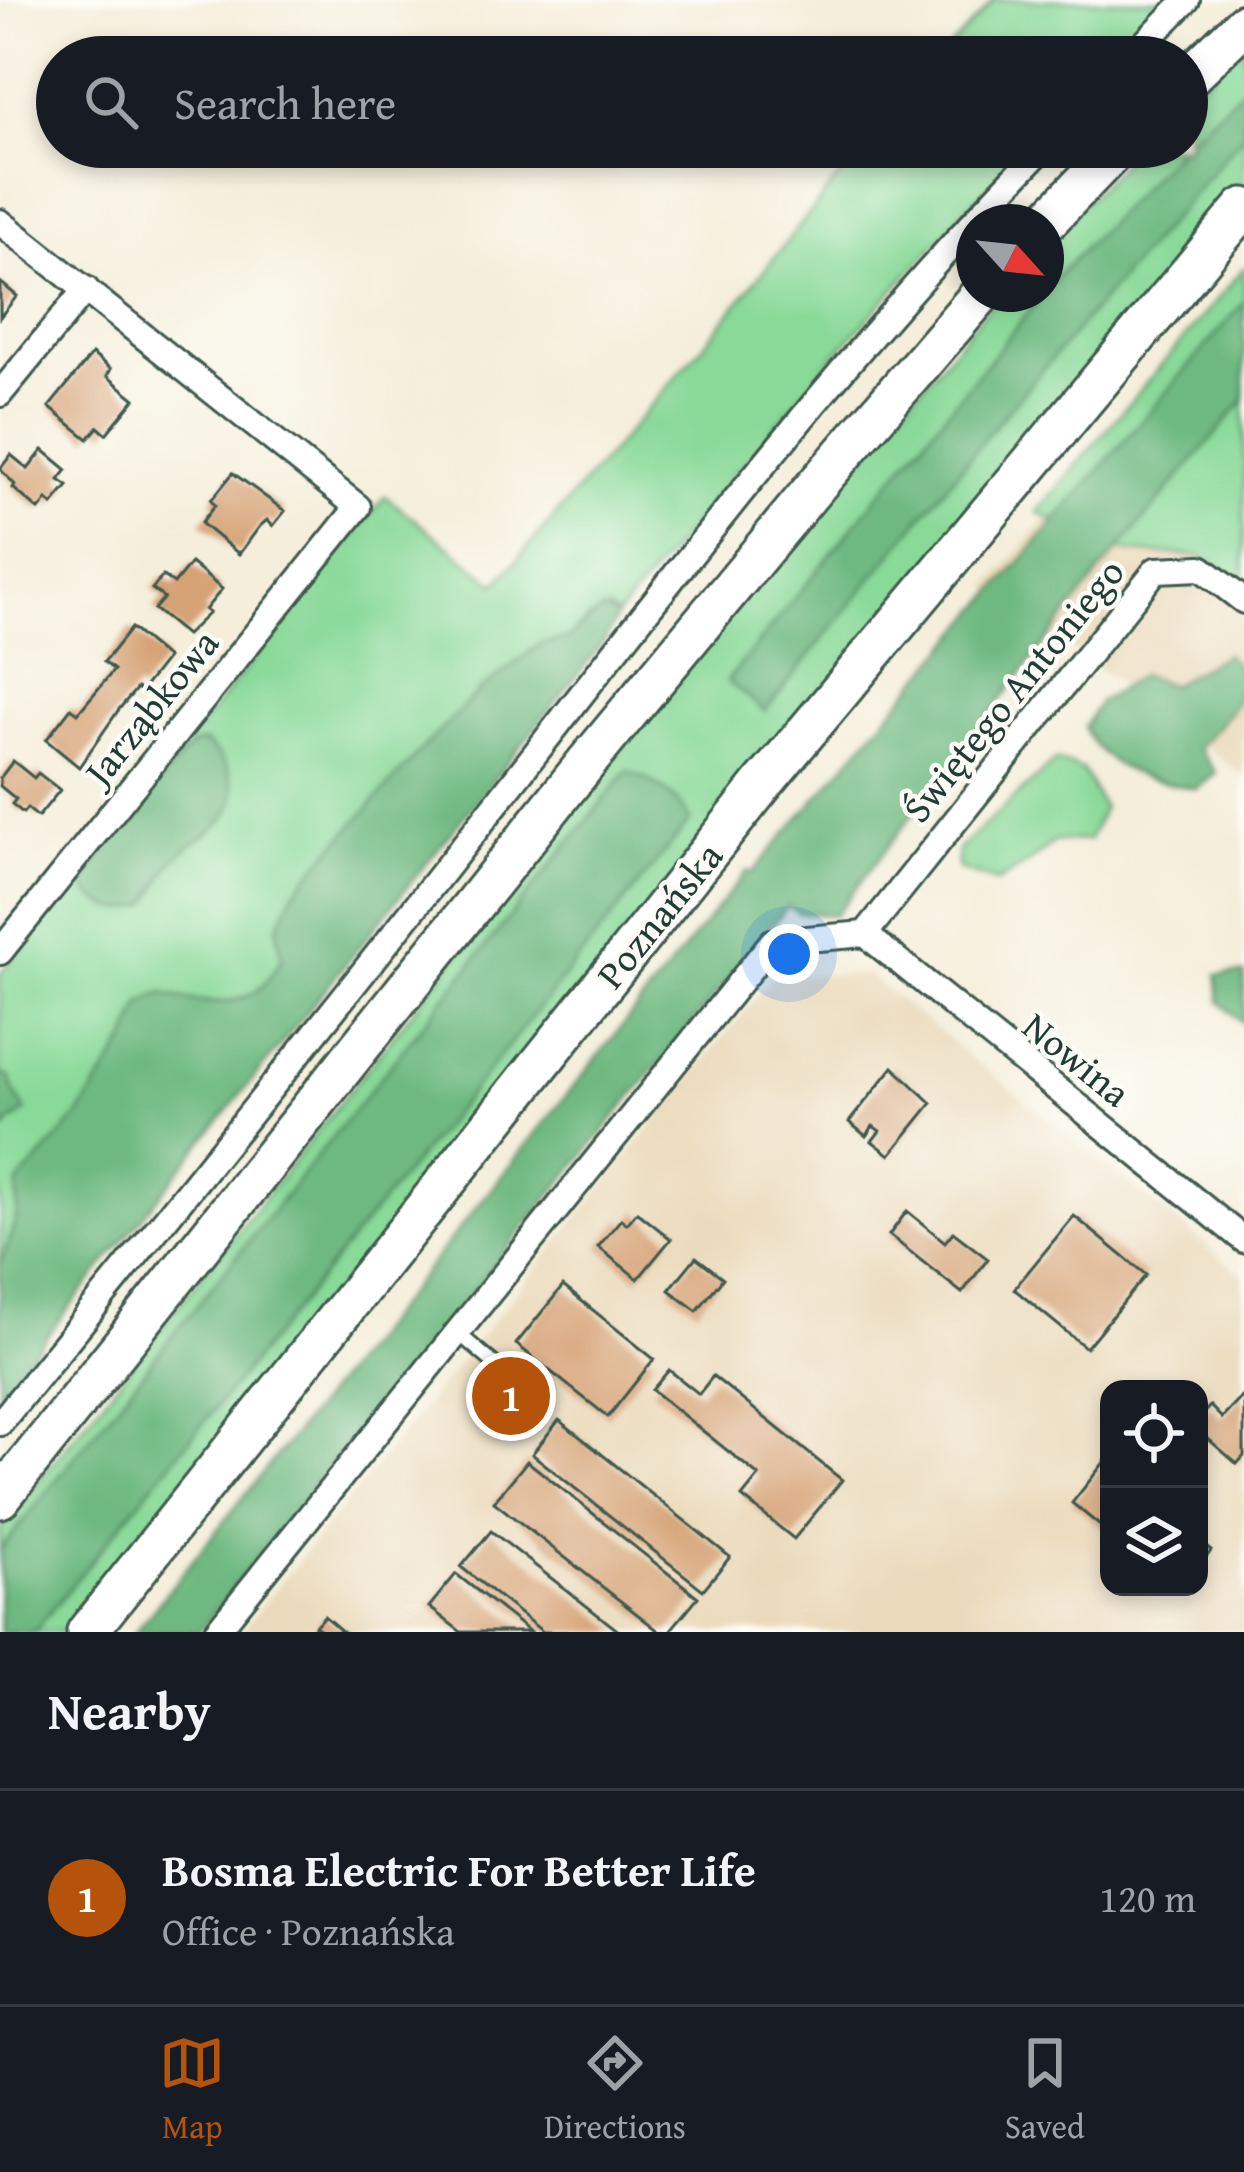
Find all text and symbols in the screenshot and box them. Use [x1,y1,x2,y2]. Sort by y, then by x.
search box [36,36,1208,168]
icon: search [78,69,144,135]
text: Search here [174,70,396,135]
north arrow [956,204,1064,312]
street label: Świętego Antoniego [888,545,1137,834]
street label: Jarząbkowa [67,616,232,801]
street label: Poznańska [582,829,736,1000]
your location [759,924,819,984]
street label: Nowina [1011,998,1144,1120]
pin: 1 [472,1351,550,1441]
map controls [1100,1380,1208,1596]
button: locate [1100,1380,1208,1488]
button: layers [1100,1488,1208,1596]
text: Nearby [48,1673,211,1748]
text: Bosma Electric For Better Life [162,1837,756,1902]
text: 1 [77,1869,97,1926]
text: 120 m [1099,1869,1196,1926]
text: Office · Poznańska [162,1902,455,1959]
tab: Map [159,2030,225,2150]
tab: Directions [544,2030,686,2150]
tab: Saved [1005,2030,1085,2150]

